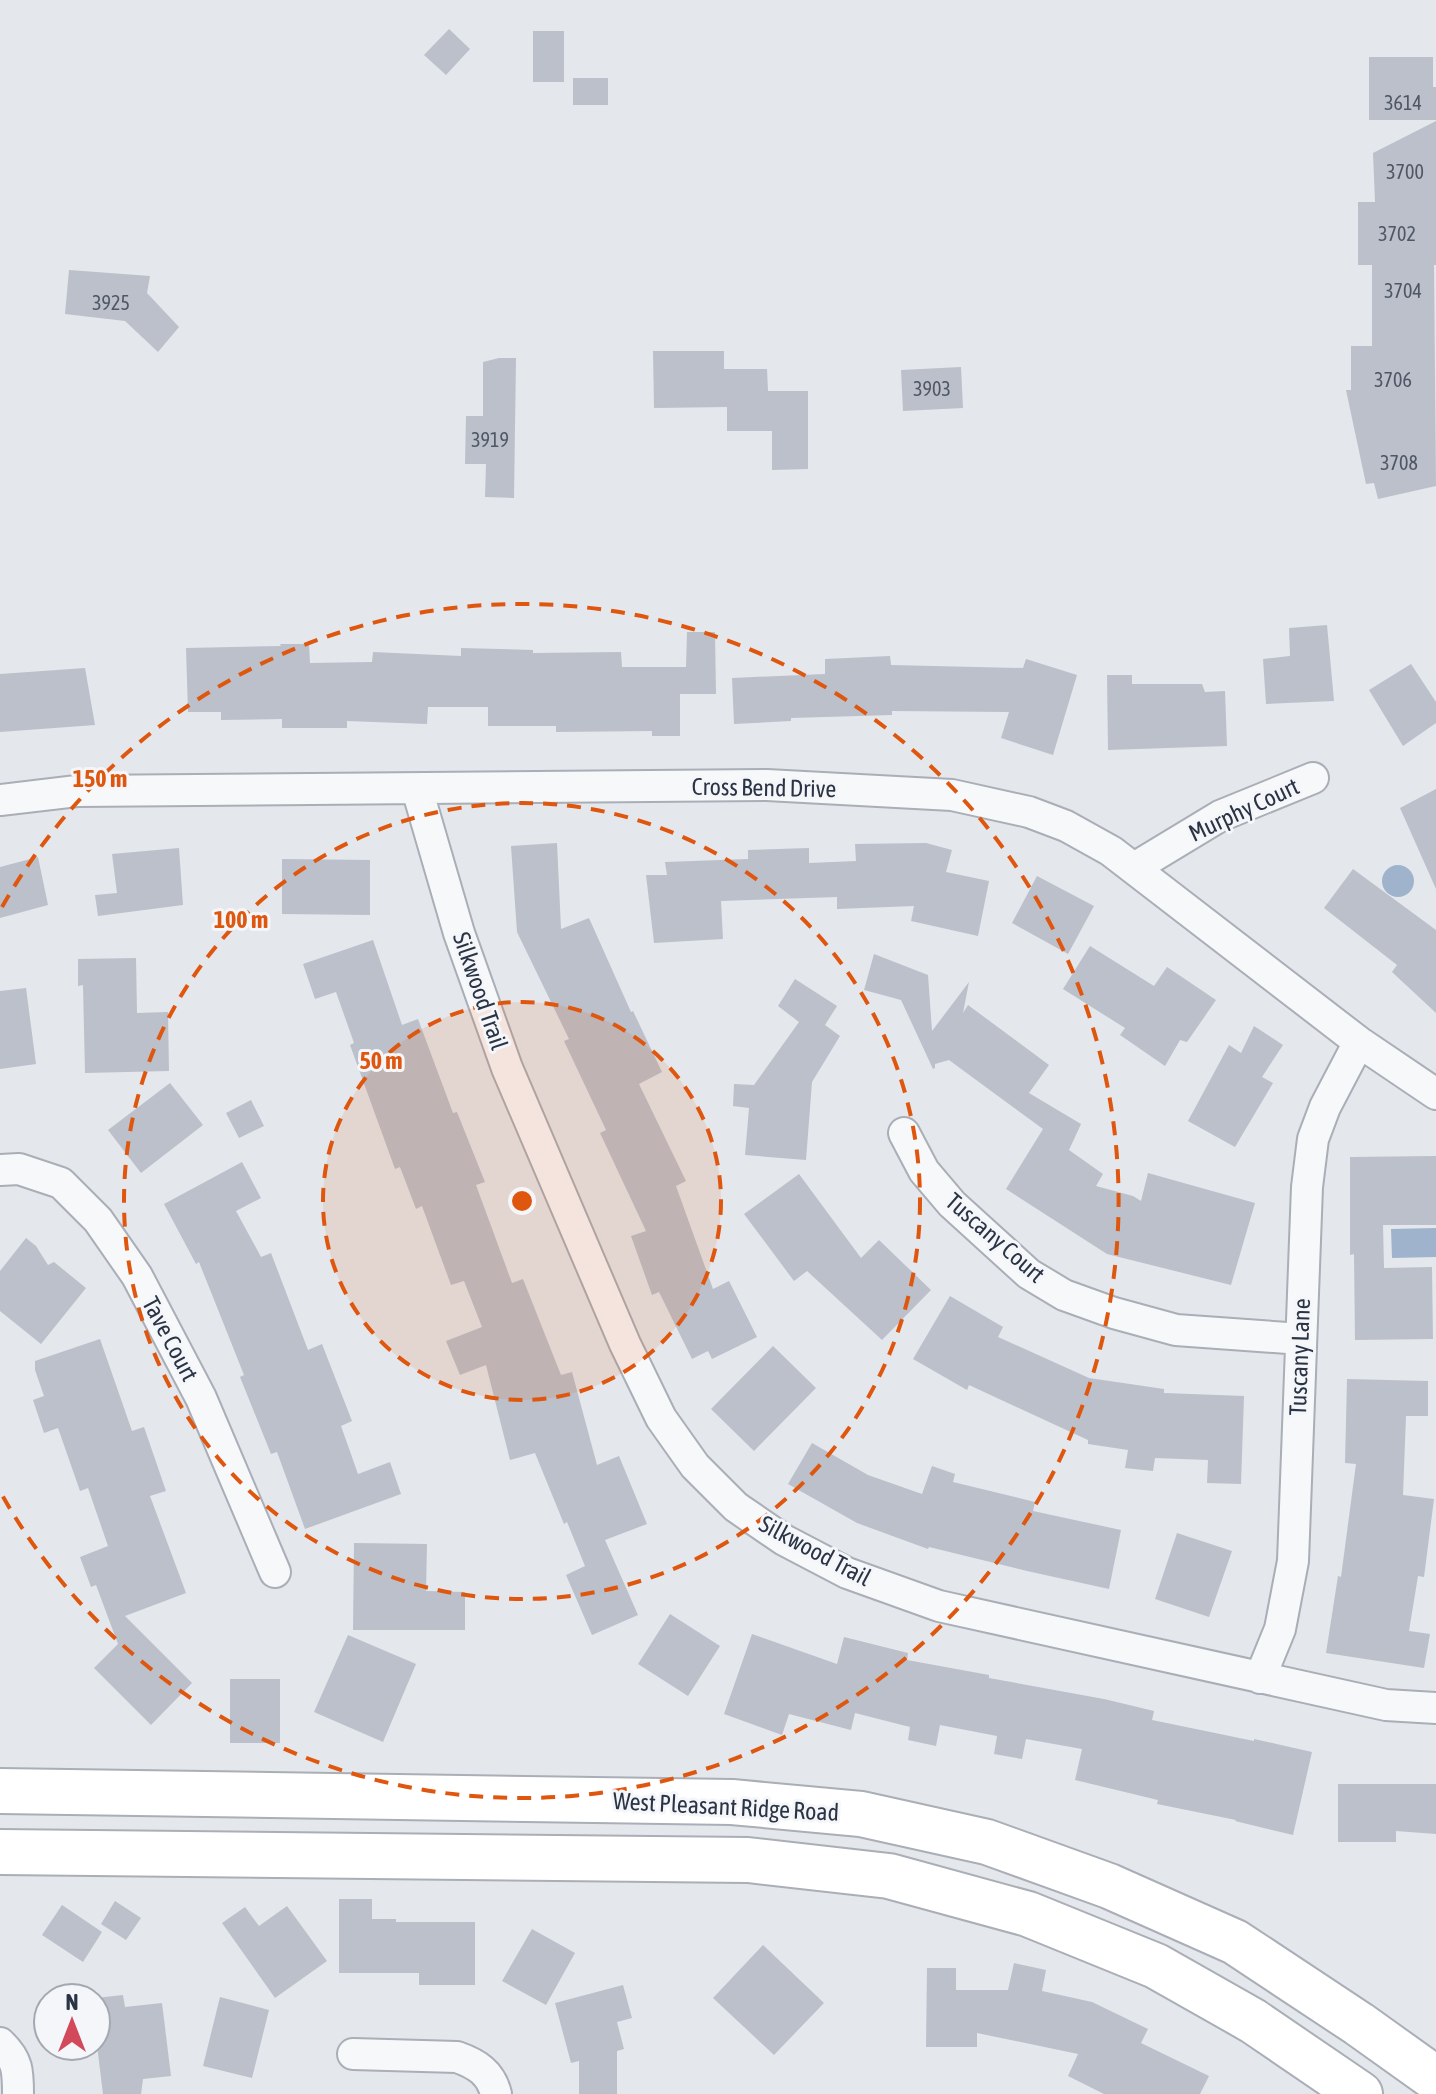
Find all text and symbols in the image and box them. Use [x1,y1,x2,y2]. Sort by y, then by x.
house number: 3614 [1384,91,1422,114]
house number: 3700 [1386,160,1424,183]
house number: 3702 [1378,222,1416,245]
house number: 3704 [1384,279,1422,302]
house number: 3925 [92,291,130,314]
house number: 3706 [1374,368,1412,391]
house number: 3903 [913,377,951,400]
house number: 3919 [471,428,509,451]
house number: 3708 [1380,451,1418,474]
text: 150 m [73,765,127,792]
street label: Murphy Court [1184,772,1303,847]
street label: Cross Bend Drive [692,773,837,802]
text: 100 m [214,906,268,933]
street label: Silkwood Trail [448,928,513,1054]
text: 50 m [359,1047,403,1074]
centre of rings [508,1187,536,1215]
street label: Tuscany Court [941,1188,1050,1288]
street label: Tave Court [137,1292,204,1385]
street label: Tuscany Lane [1284,1298,1315,1416]
street label: Silkwood Trail [755,1510,876,1592]
street label: West Pleasant Ridge Road [612,1787,840,1826]
north arrow [32,1982,112,2062]
text: N [66,1989,78,2015]

